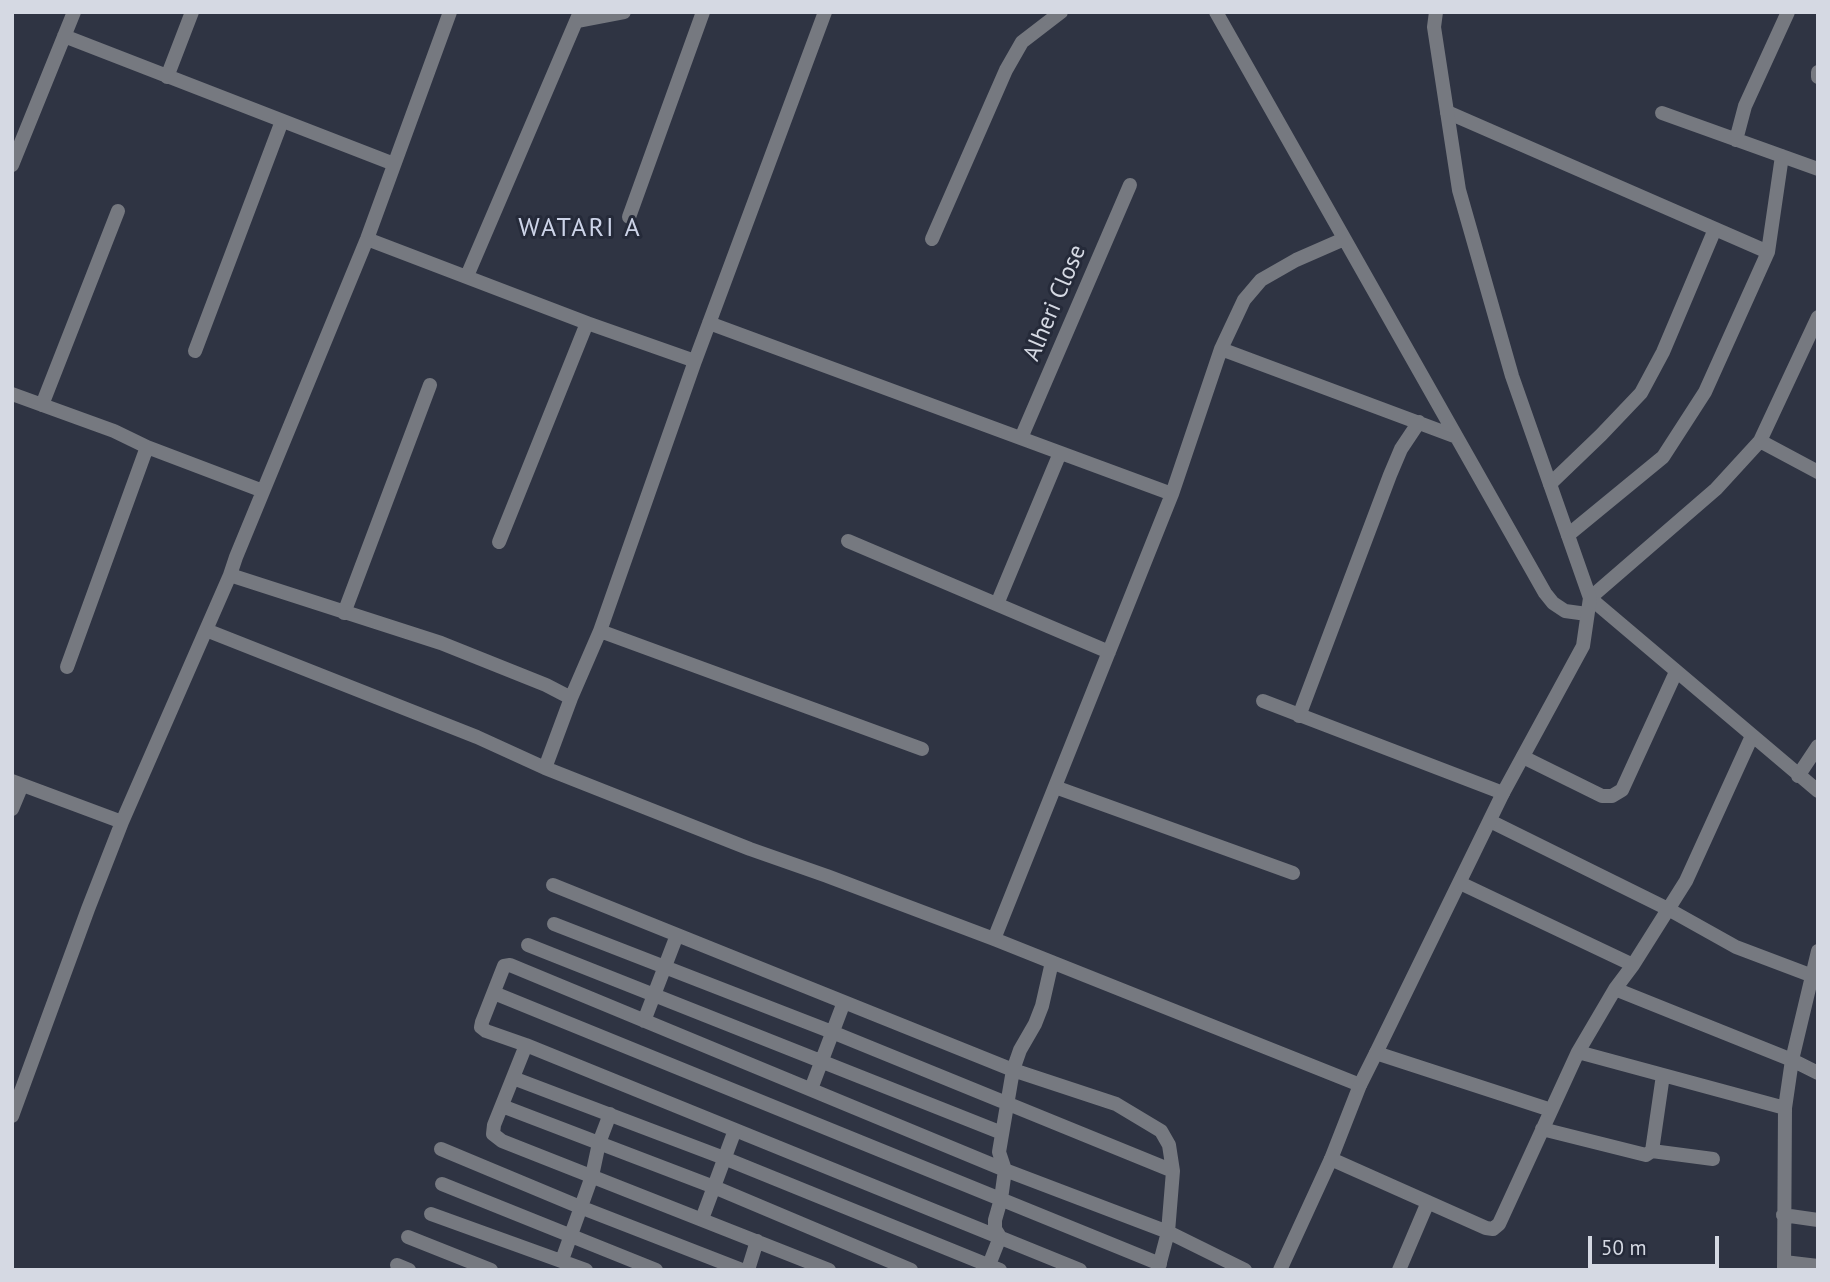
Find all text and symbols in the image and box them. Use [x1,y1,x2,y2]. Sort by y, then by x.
district label: WATARI A [519,213,641,245]
street label: Alheri Close [1018,241,1092,365]
scale bar [1592,1222,1723,1266]
text: 50 m [1601,1234,1647,1261]

